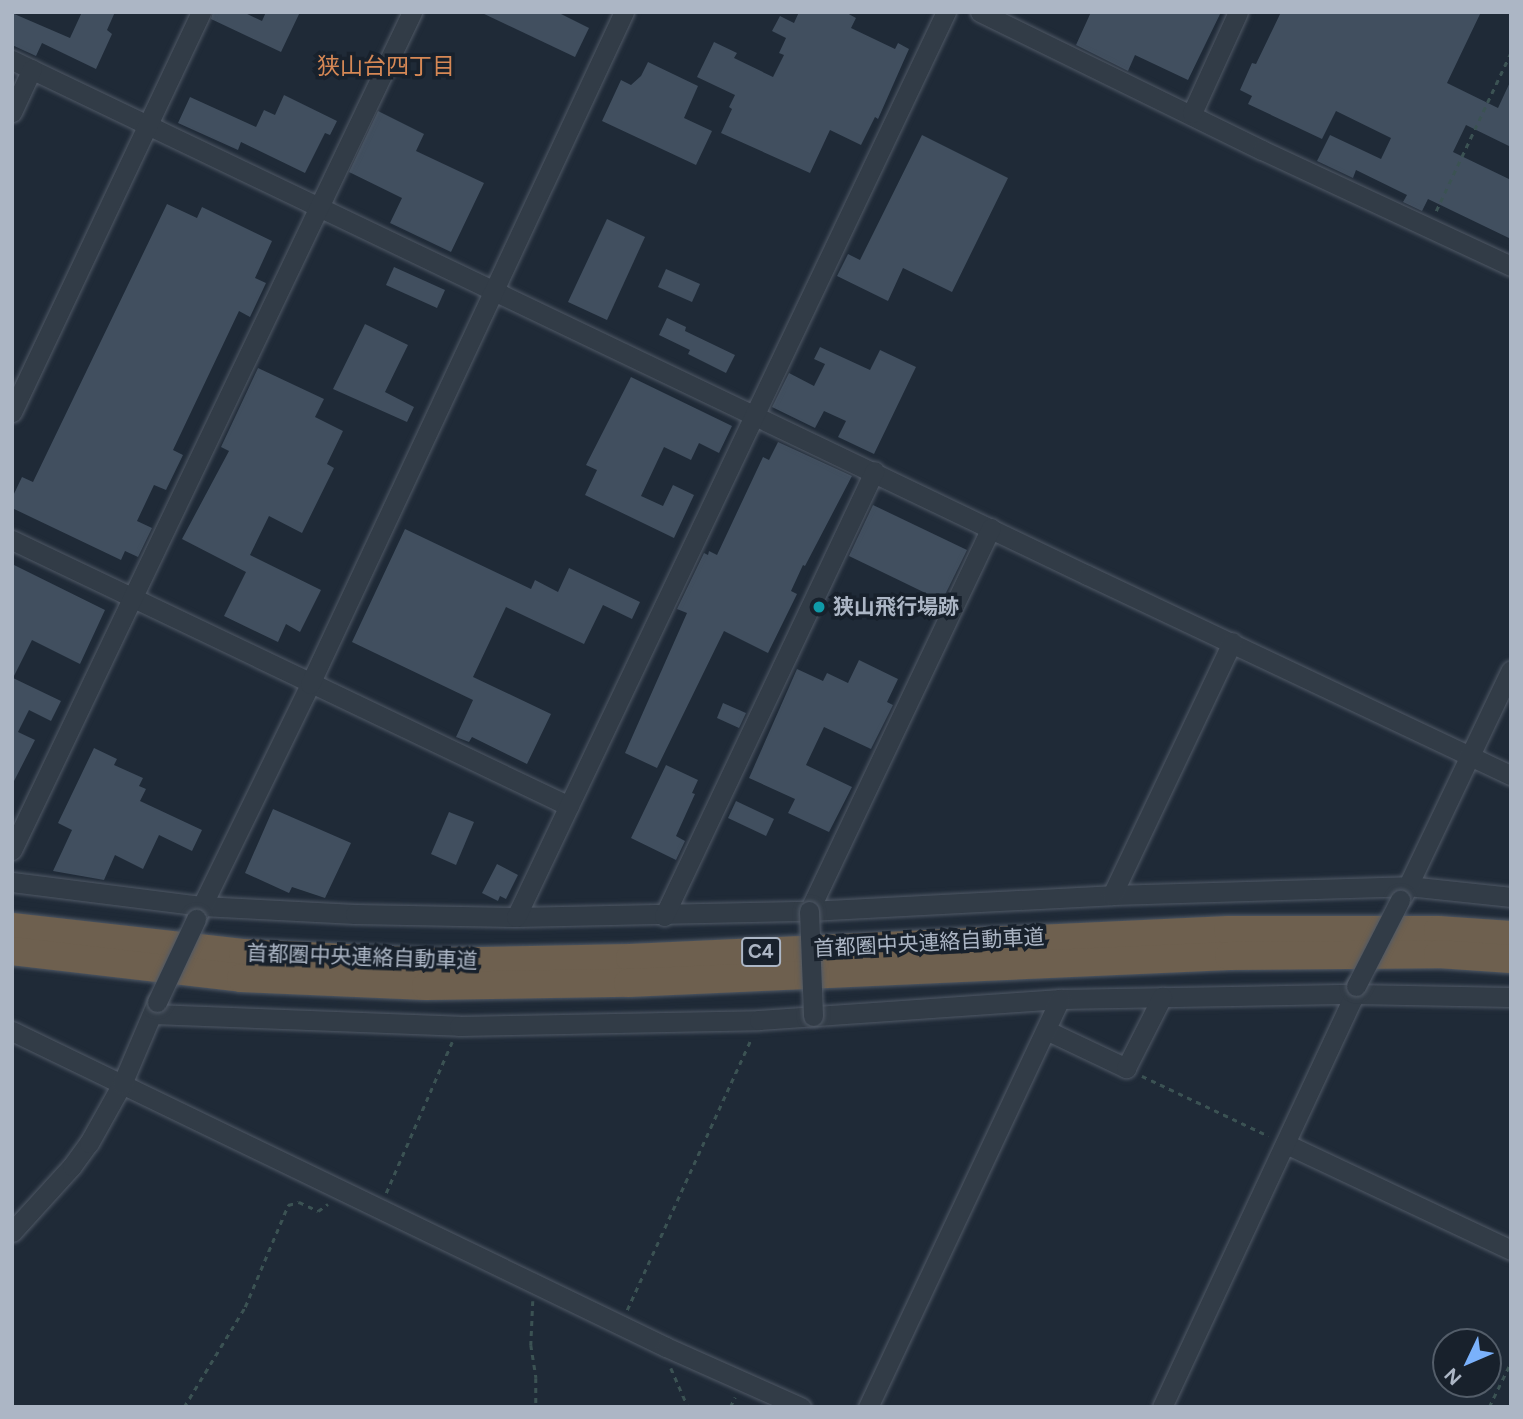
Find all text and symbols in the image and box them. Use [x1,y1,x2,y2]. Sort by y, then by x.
district label: 狭山台四丁目 [317,52,455,80]
place label: 狭山飛行場跡 [833,594,959,620]
marker: 狭山飛行場跡 [811,599,827,615]
street label: 首都圏中央連絡自動車道 [813,924,1045,962]
road number: C4 [740,936,782,968]
street label: 首都圏中央連絡自動車道 [246,940,478,974]
north arrow [1432,1328,1502,1398]
text: N [1440,1363,1466,1390]

